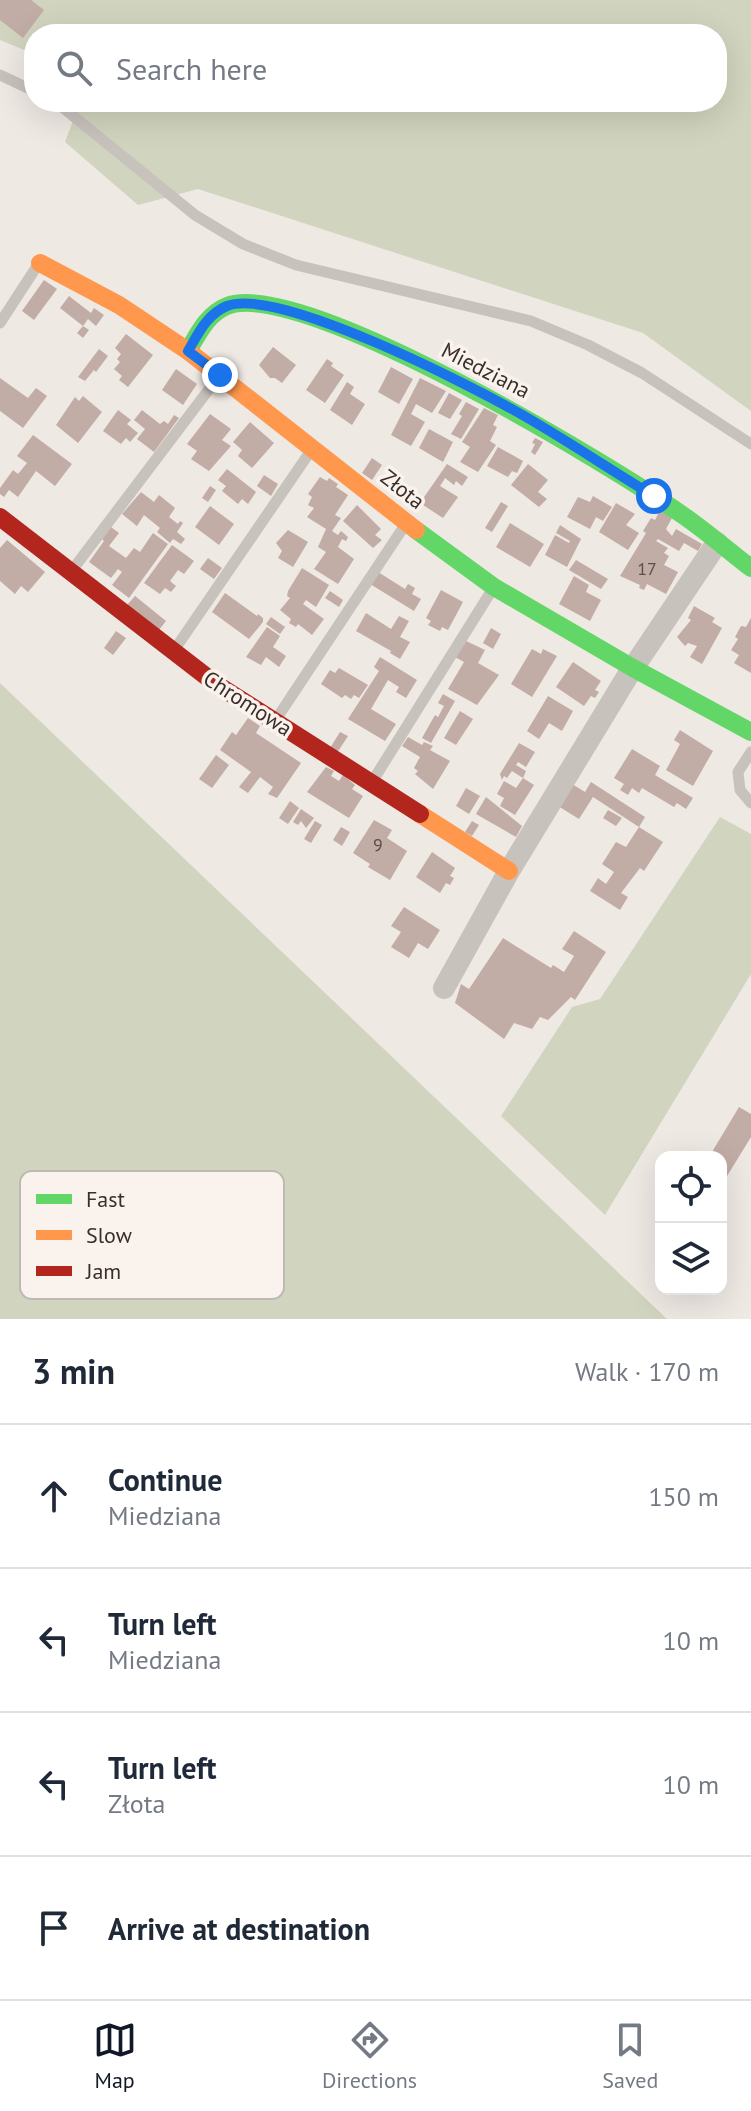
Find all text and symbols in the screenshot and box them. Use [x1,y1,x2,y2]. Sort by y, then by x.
search box [24,24,727,112]
icon: search [52,46,96,90]
text: Search here [116,49,267,88]
street label: Miedziana [437,336,535,404]
route end [202,357,238,393]
street label: Złota [375,463,431,515]
route start [636,478,672,514]
house number: 17 [637,557,657,580]
street label: Chromowa [198,664,298,742]
house number: 9 [373,833,383,856]
map controls [655,1151,727,1295]
button: locate [655,1151,727,1223]
legend [20,1171,284,1299]
text: Fast [86,1185,126,1213]
text: Slow [86,1221,132,1249]
button: layers [655,1223,727,1295]
text: Jam [85,1257,121,1285]
text: 3 min [32,1349,115,1393]
text: Walk · 170 m [575,1355,719,1388]
text: Continue [108,1460,222,1499]
icon: ahead [32,1474,76,1518]
text: 150 m [648,1480,719,1513]
text: Miedziana [108,1499,221,1532]
text: Turn left [108,1604,216,1643]
icon: left [32,1618,76,1662]
text: 10 m [663,1624,719,1657]
text: Miedziana [108,1643,221,1676]
text: Turn left [108,1748,216,1787]
icon: left [32,1762,76,1806]
text: 10 m [663,1768,719,1801]
text: Złota [108,1787,165,1820]
icon: arrive [32,1906,76,1950]
text: Arrive at destination [108,1909,370,1948]
tab: Map [93,2018,137,2094]
tab: Directions [322,2018,417,2094]
tab: Saved [602,2018,658,2094]

